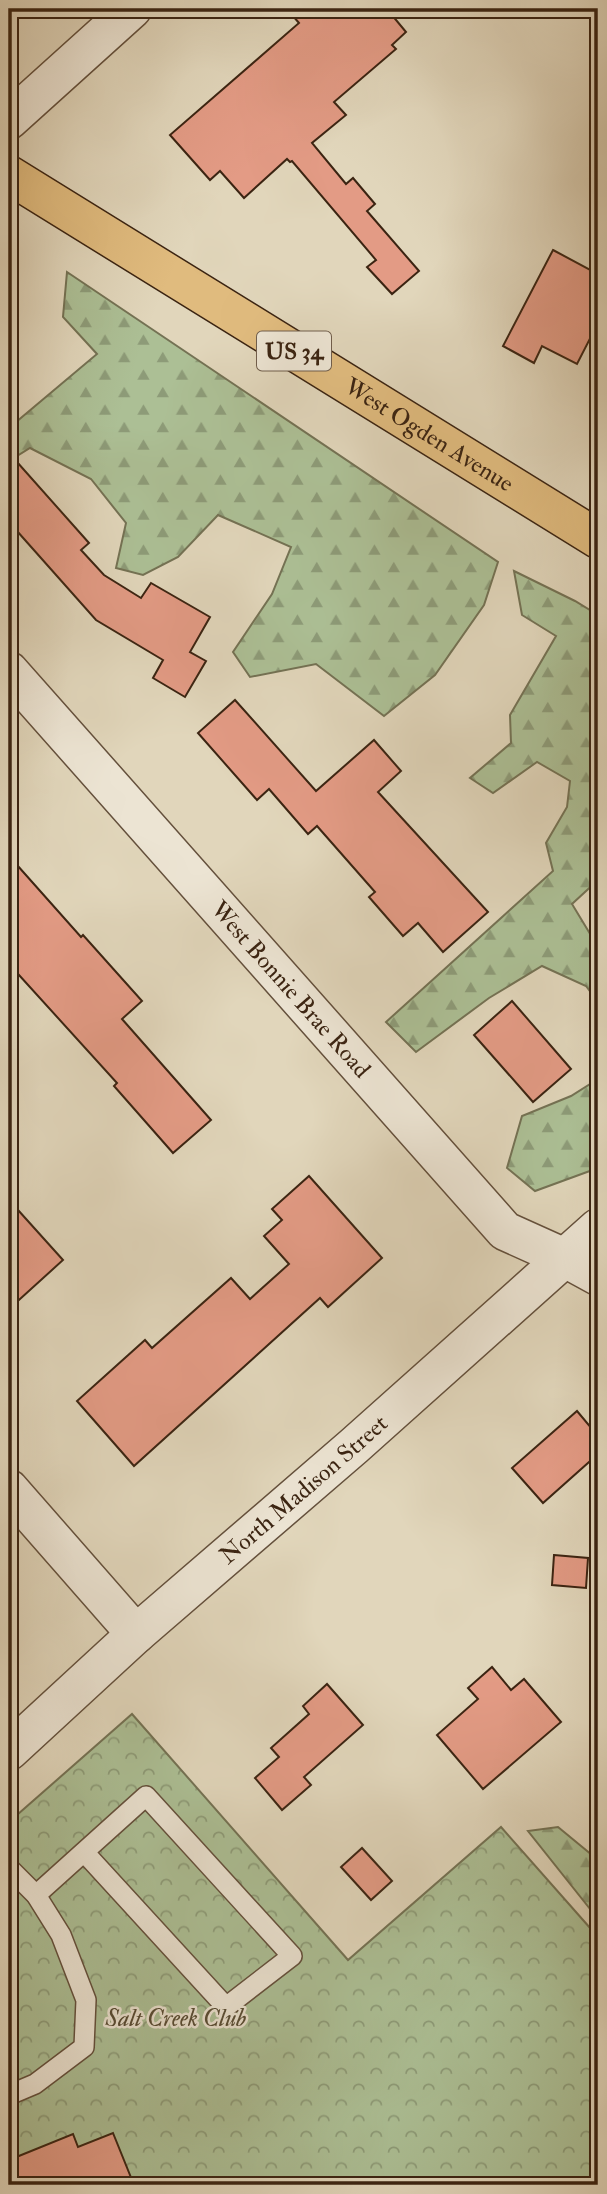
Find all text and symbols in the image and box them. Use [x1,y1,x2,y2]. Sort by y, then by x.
road number: US 34 [257,332,331,370]
street label: West Ogden Avenue [338,370,520,499]
street label: West Bonnie Brae Road [203,893,378,1084]
street label: North Madison Street [213,1408,394,1571]
park label: Salt Creek Club [105,2003,246,2034]

